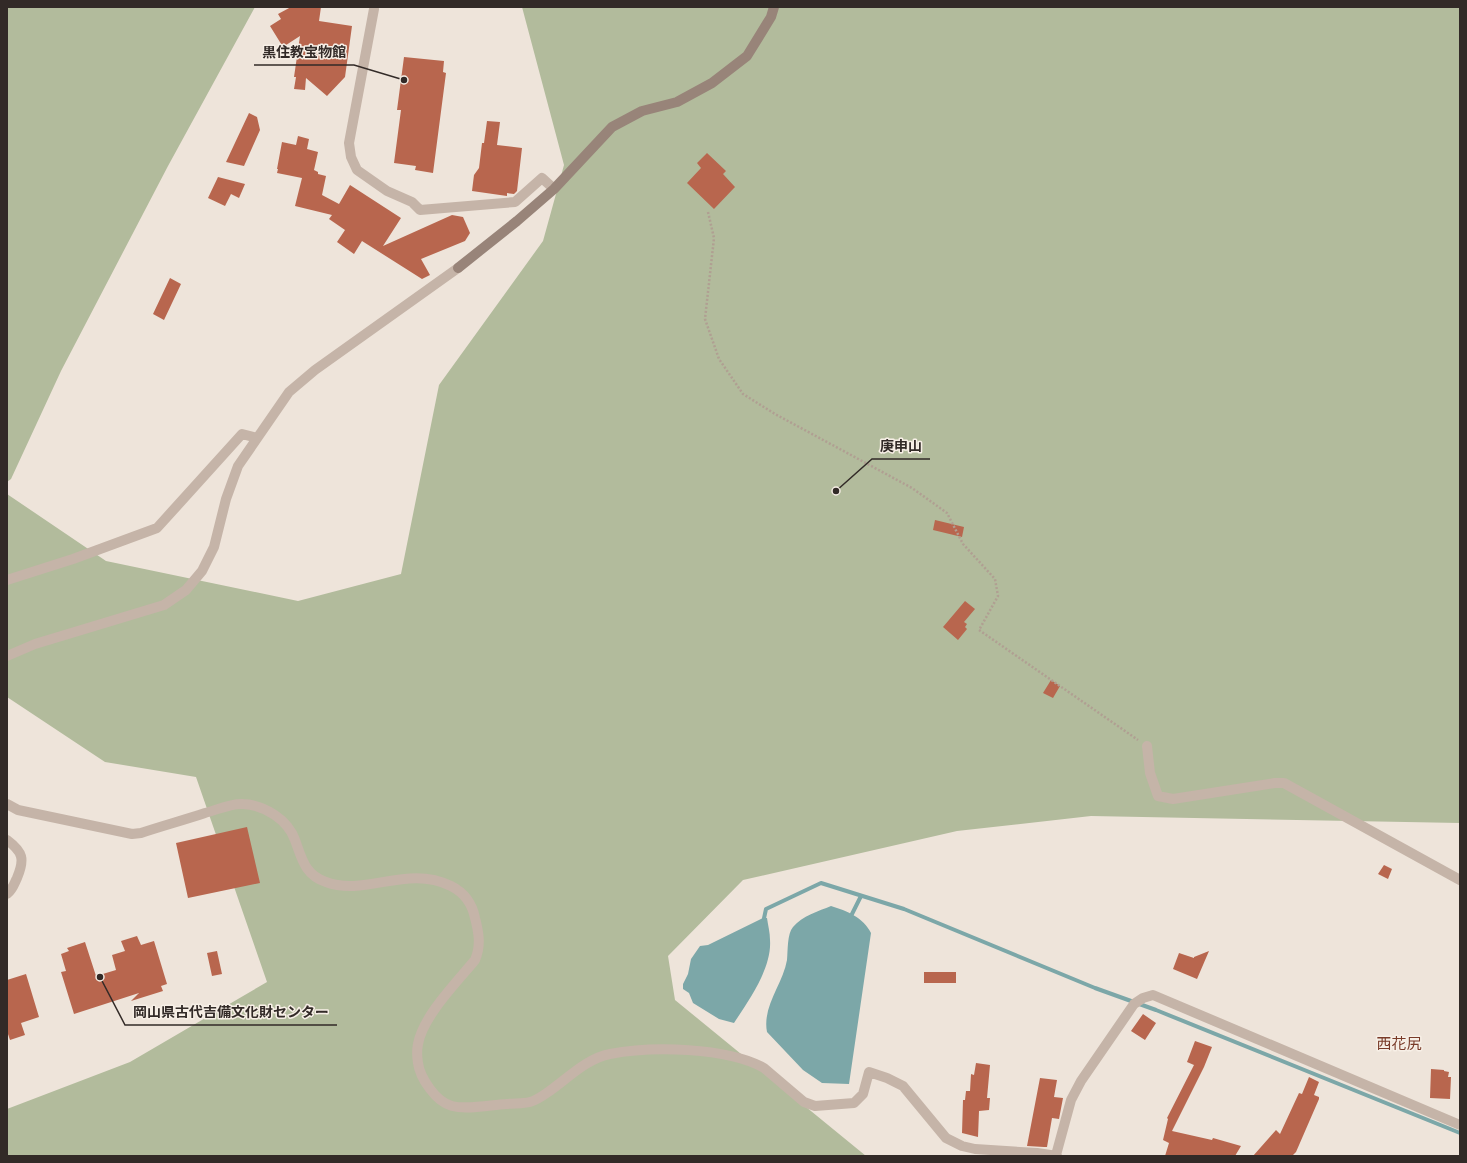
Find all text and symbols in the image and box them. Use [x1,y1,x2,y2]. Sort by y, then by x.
callout: 黒住教宝物館 [254,39,354,65]
text: 黒住教宝物館 [262,43,346,61]
callout: 庚申山 [872,433,930,459]
text: 庚申山 [880,437,922,455]
callout: 岡山県古代吉備文化財センター [125,999,337,1025]
text: 岡山県古代吉備文化財センター [133,1003,329,1021]
district label: 西花尻 [1376,1034,1422,1054]

